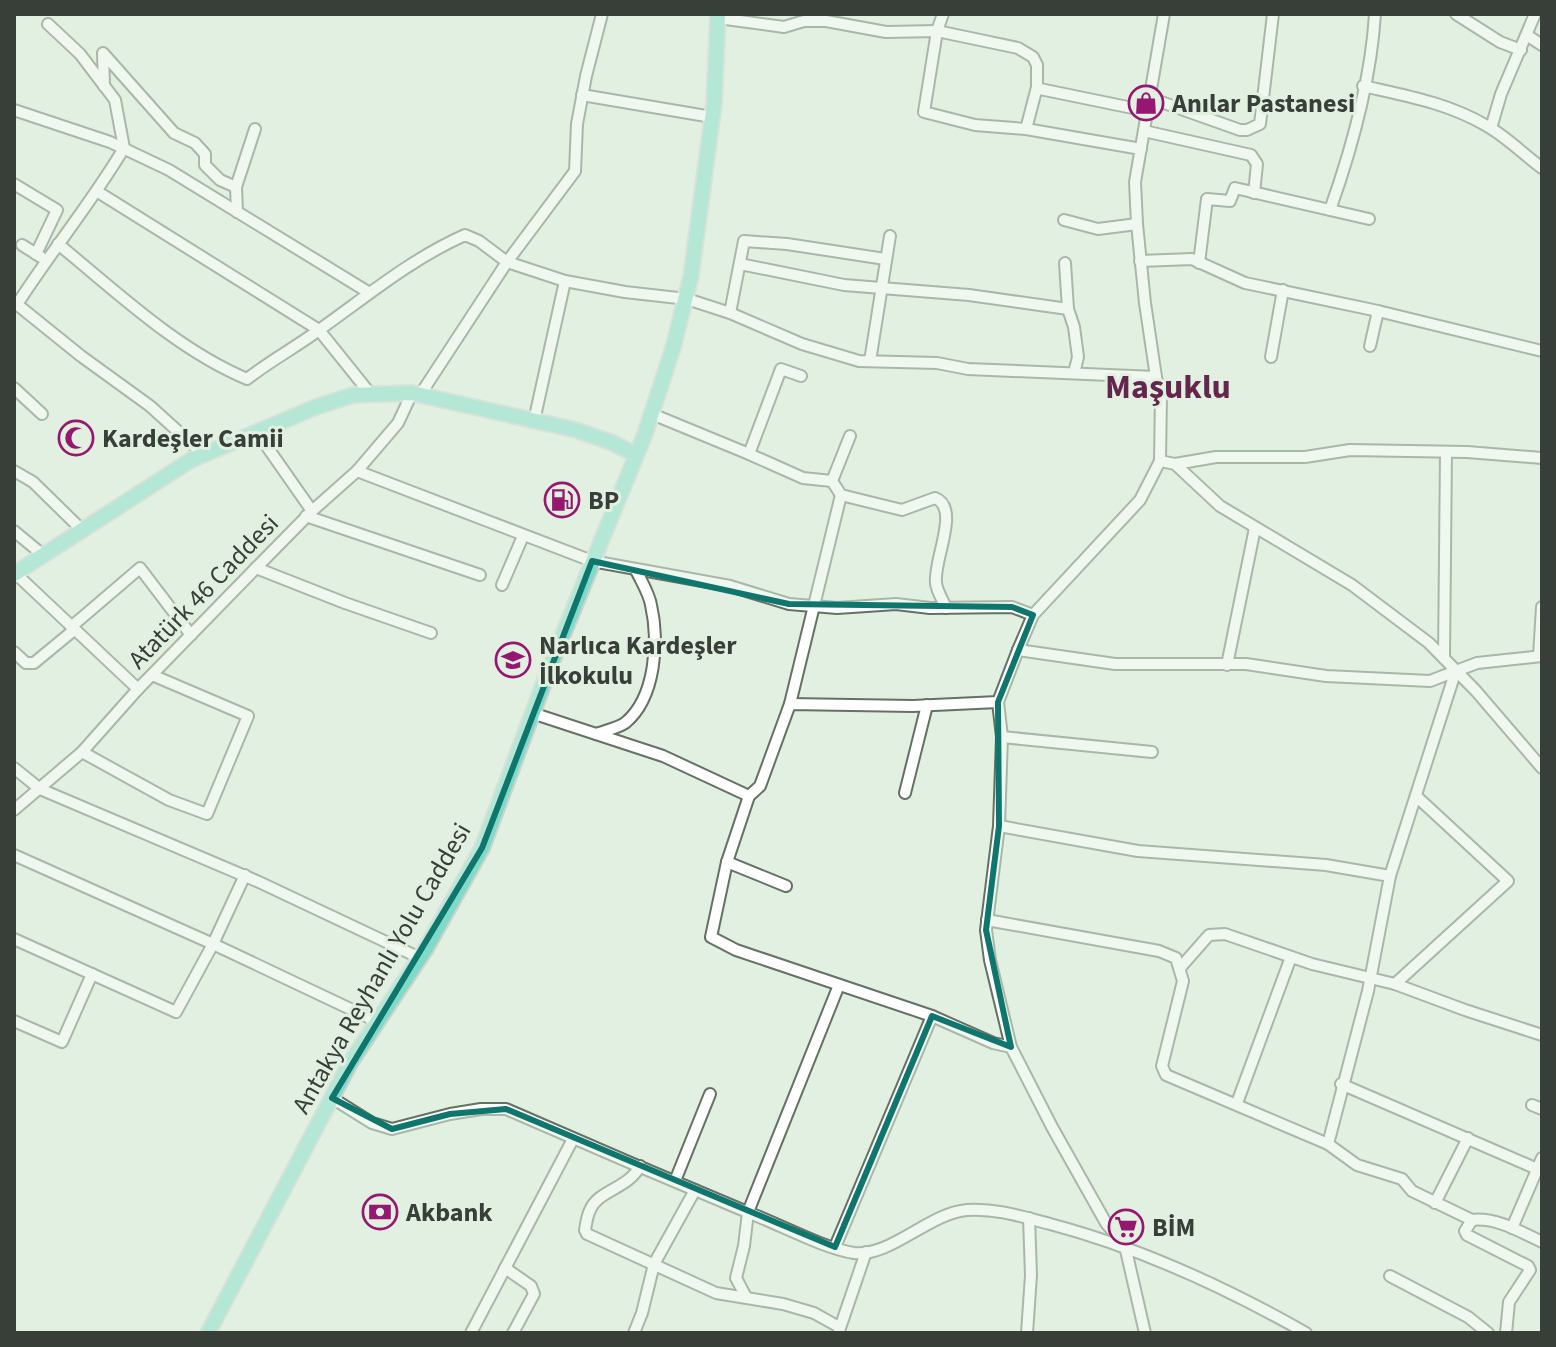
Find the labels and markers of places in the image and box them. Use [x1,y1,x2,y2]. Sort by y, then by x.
shop icon: Anılar Pastanesi [1127,84,1165,122]
place label: Anılar Pastanesi [1171,85,1355,122]
mosque icon: Kardeşler Camii [57,419,95,457]
place label: Kardeşler Camii [102,420,284,457]
fuel station icon: BP [543,481,581,519]
place label: BP [588,482,619,519]
place label: Narlıca Kardeşler İlkokulu [539,627,737,694]
school or university icon: Narlıca Kardeşler İlkokulu [494,641,532,679]
bank icon: Akbank [361,1193,399,1231]
place label: Akbank [405,1194,493,1231]
supermarket icon: BİM [1107,1208,1145,1246]
place label: BİM [1152,1209,1195,1246]

